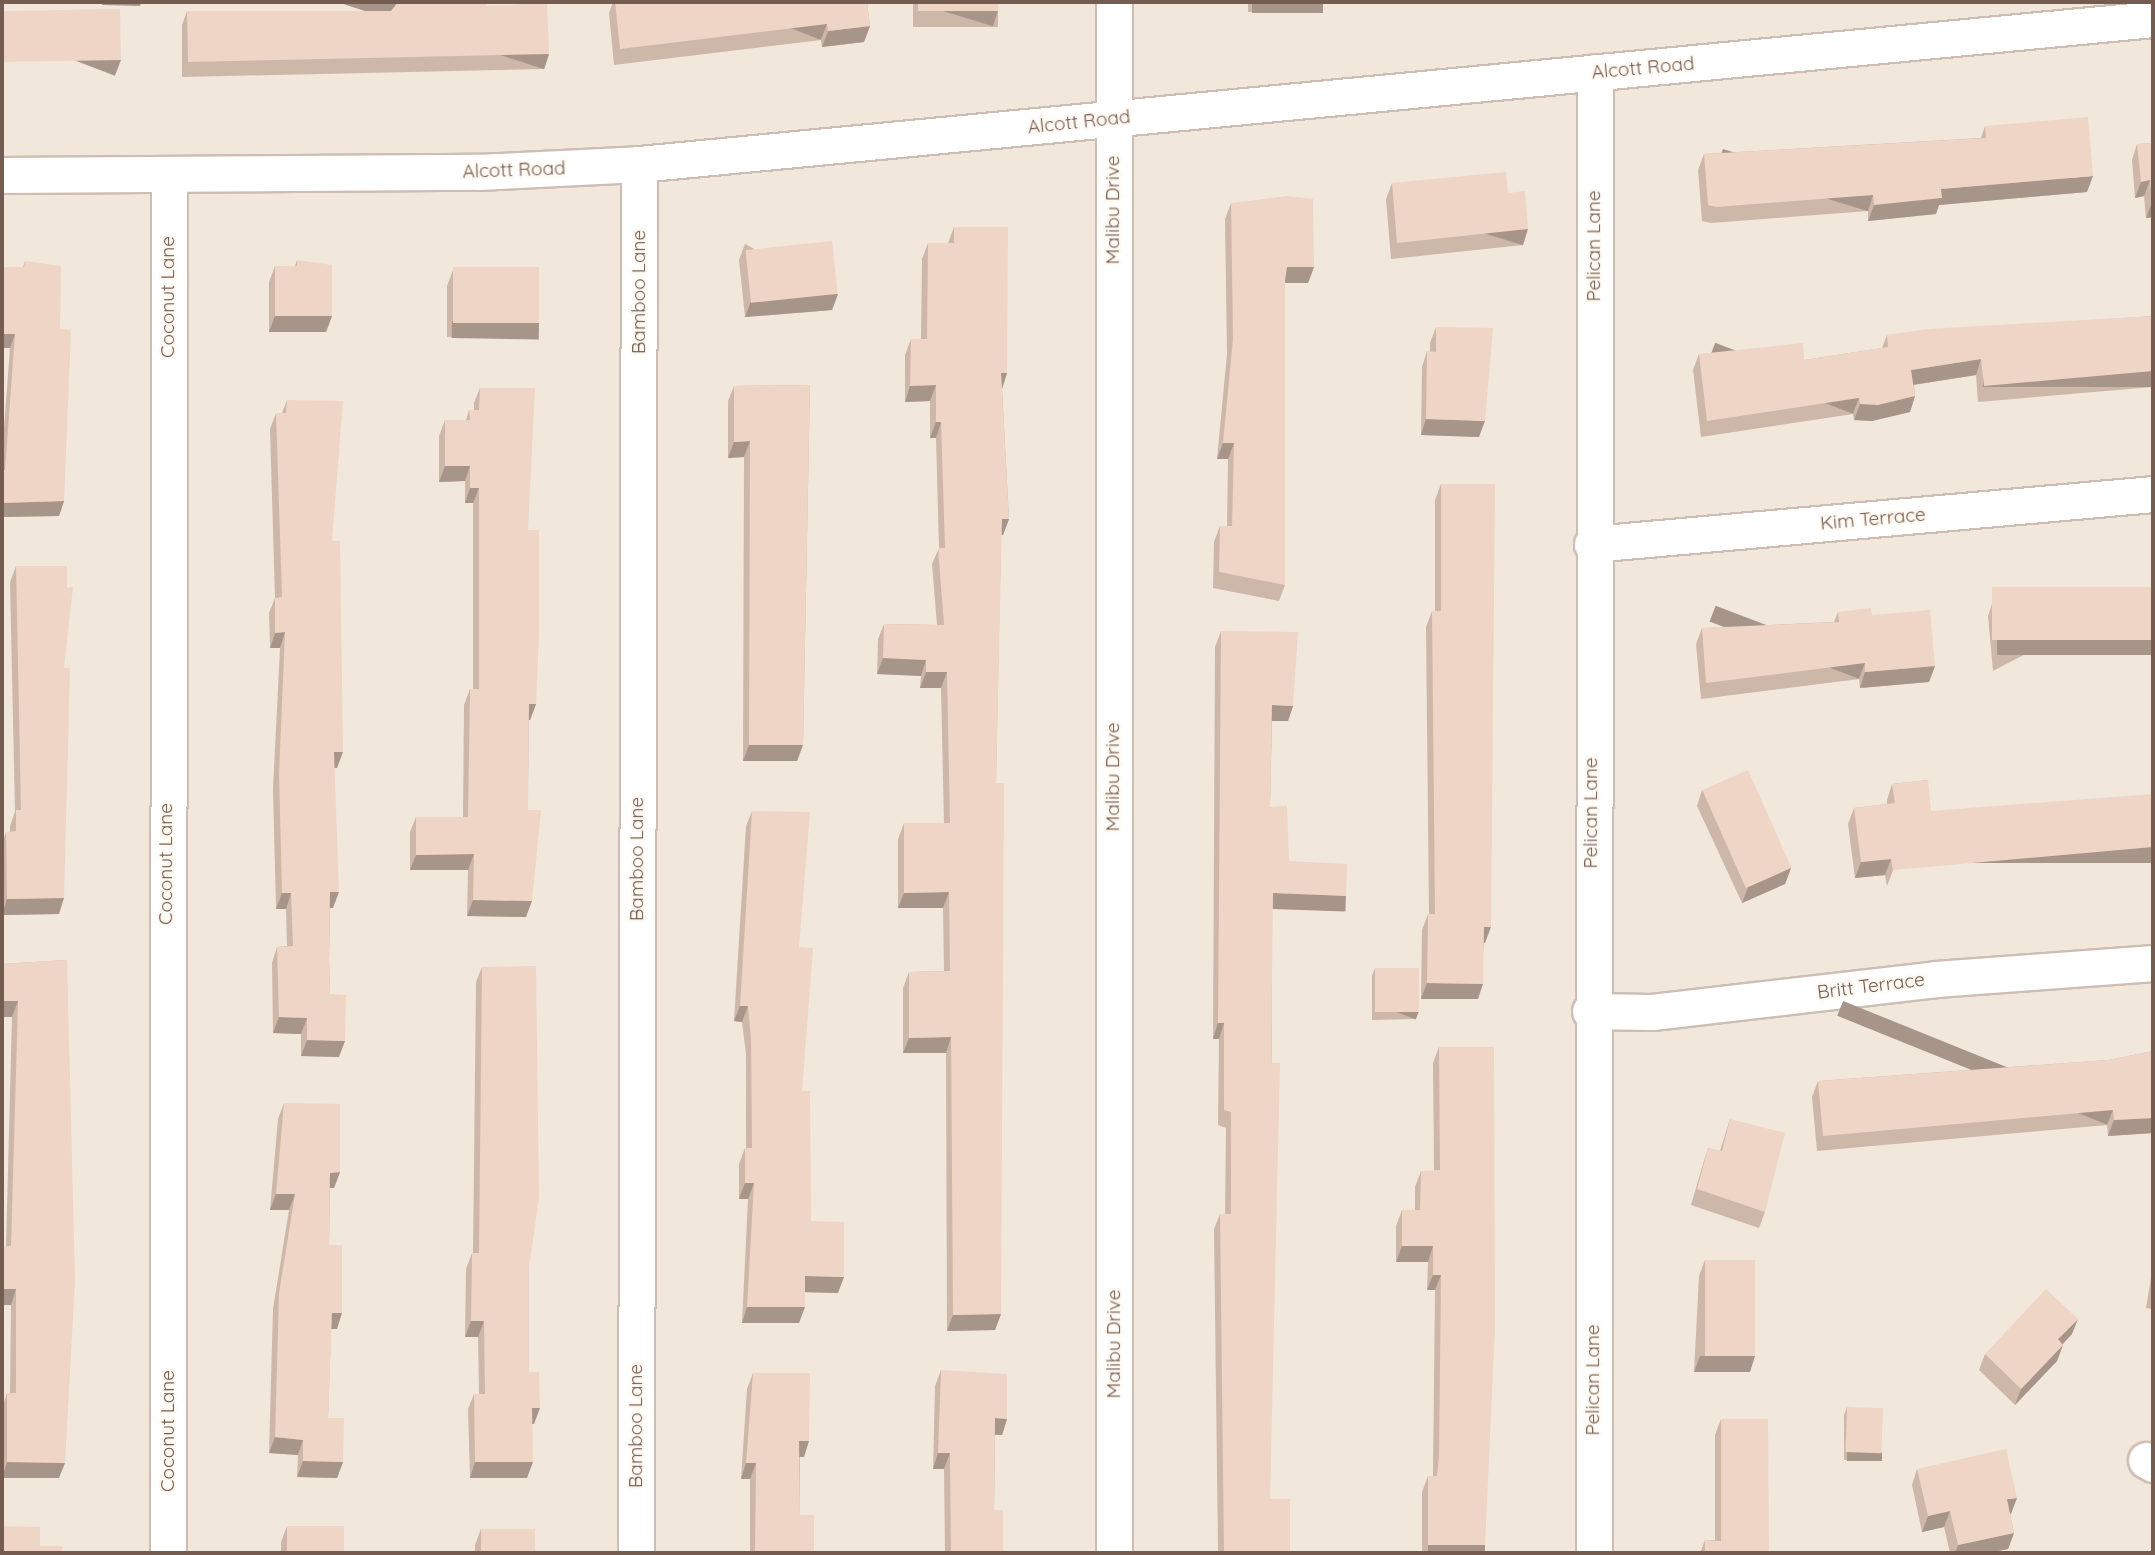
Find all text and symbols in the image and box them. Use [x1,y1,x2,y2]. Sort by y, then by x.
street label: Alcott Road [1591,52,1695,84]
street label: Alcott Road [1027,105,1131,139]
street label: Malibu Drive [1102,156,1124,264]
street label: Alcott Road [462,157,566,183]
street label: Pelican Lane [1583,190,1605,302]
street label: Bamboo Lane [628,230,650,354]
street label: Coconut Lane [157,236,179,358]
street label: Kim Terrace [1819,503,1927,535]
street label: Malibu Drive [1102,723,1124,831]
street label: Pelican Lane [1580,757,1602,869]
street label: Bamboo Lane [626,797,648,921]
street label: Coconut Lane [155,803,177,925]
street label: Britt Terrace [1816,968,1926,1004]
street label: Malibu Drive [1103,1290,1125,1398]
street label: Pelican Lane [1582,1324,1604,1436]
street label: Bamboo Lane [625,1364,647,1488]
street label: Coconut Lane [157,1370,179,1492]

